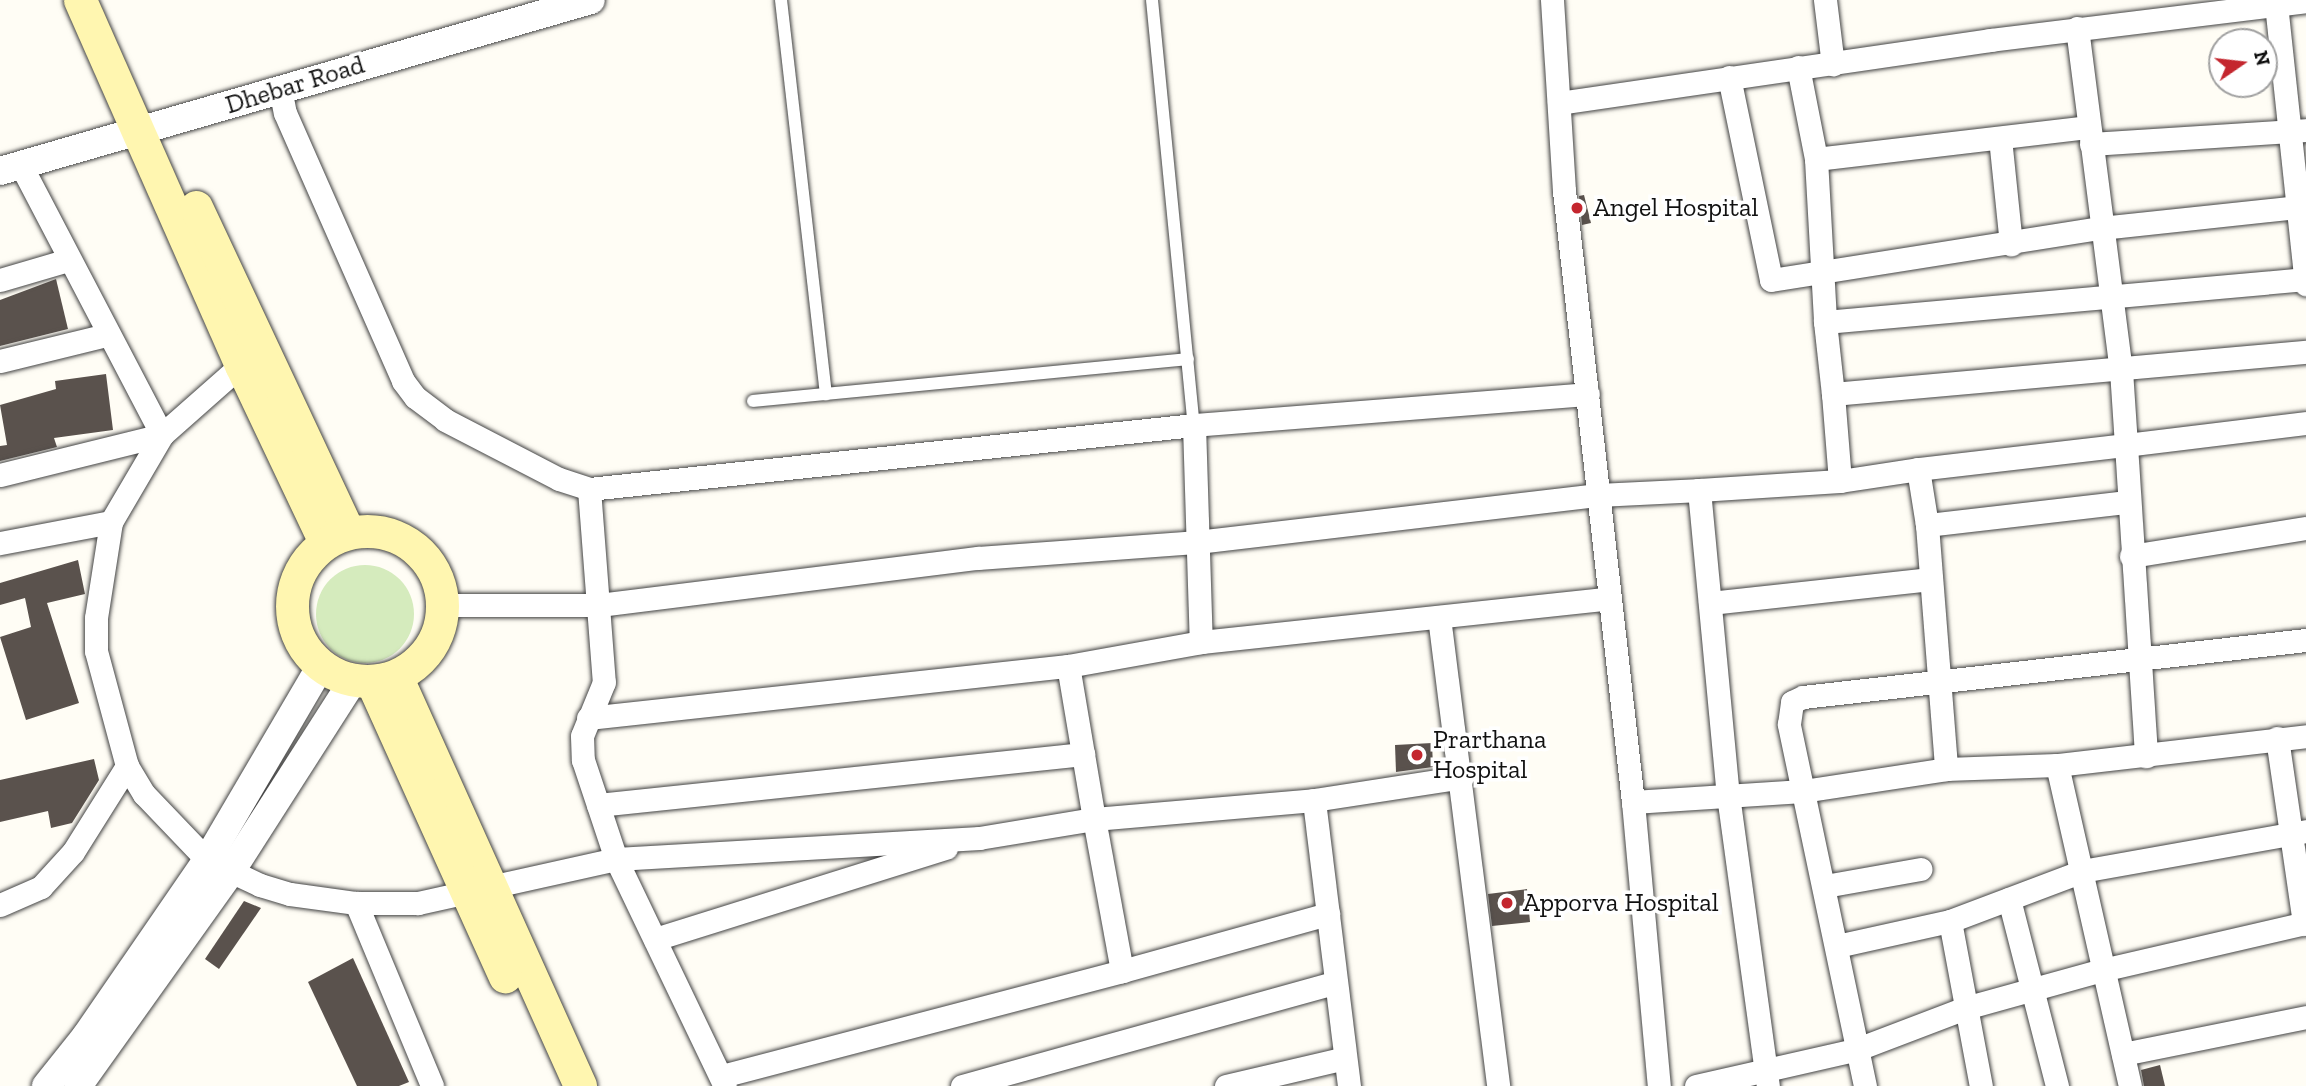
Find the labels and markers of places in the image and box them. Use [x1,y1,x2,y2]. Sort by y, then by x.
place label: Angel Hospital [1593,192,1758,224]
marker: Angel Hospital [1567,198,1587,218]
place label: Prarthana Hospital [1433,724,1547,786]
marker: Prarthana Hospital [1407,745,1427,765]
place label: Apporva Hospital [1523,887,1719,919]
marker: Apporva Hospital [1497,893,1517,913]

